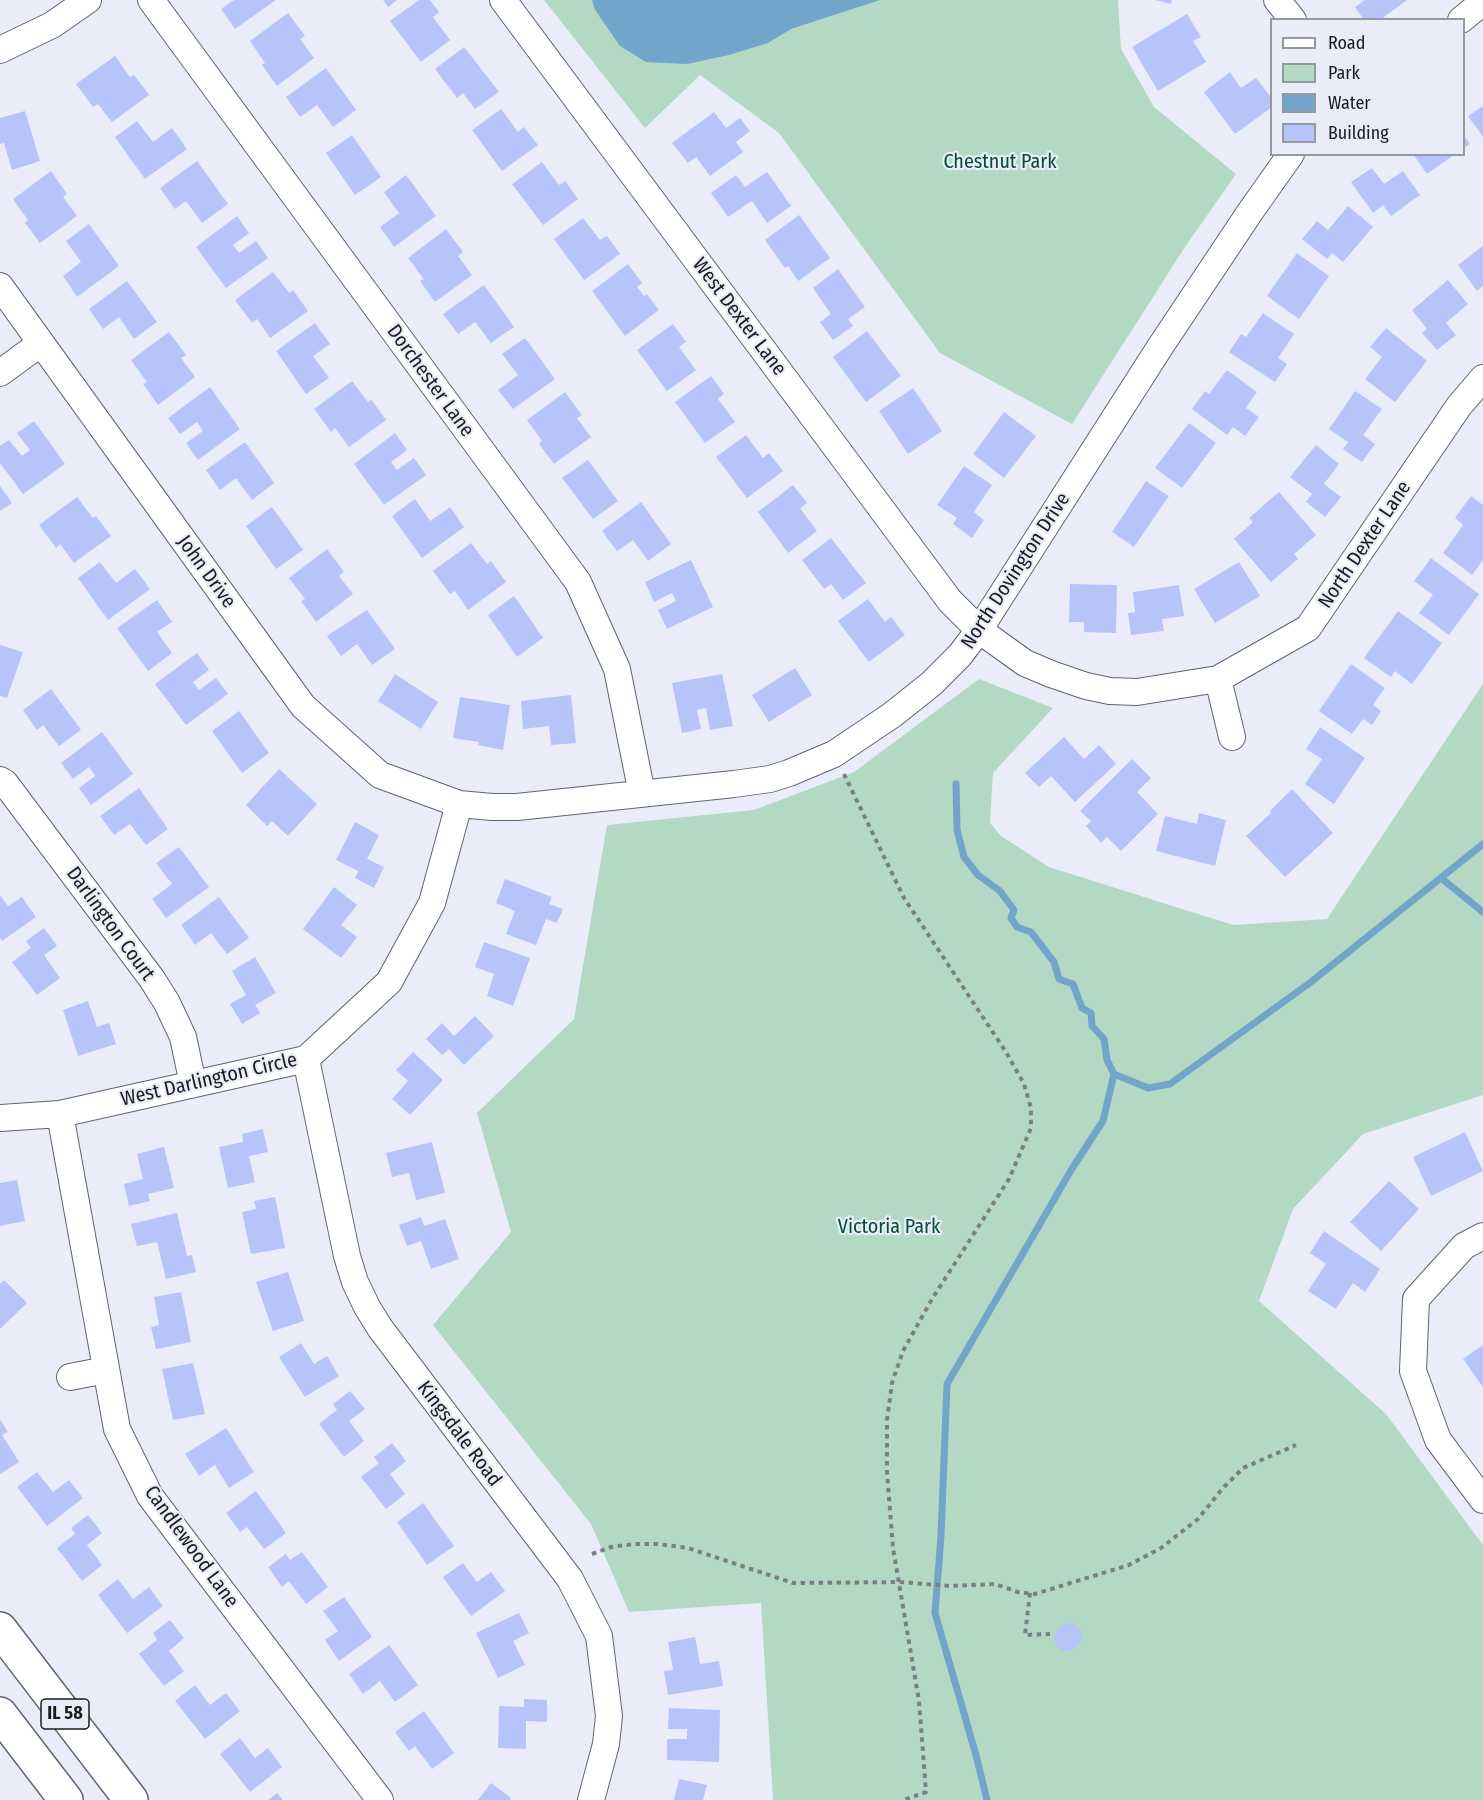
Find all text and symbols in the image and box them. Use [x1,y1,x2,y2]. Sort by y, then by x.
legend [1270,18,1465,156]
text: Road [1328,32,1365,54]
text: Park [1328,62,1360,84]
text: Water [1328,92,1371,114]
text: Building [1328,122,1389,144]
park label: Chestnut Park [943,150,1057,174]
street label: West Dexter Lane [687,253,791,381]
street label: Dorchester Lane [381,320,479,442]
street label: North Dexter Lane [1314,477,1416,613]
street label: North Dovington Drive [956,488,1076,654]
street label: John Drive [172,531,240,613]
street label: Darlington Court [61,862,159,986]
street label: West Darlington Circle [119,1048,299,1112]
park label: Victoria Park [838,1215,940,1239]
street label: Kingsdale Road [412,1377,506,1491]
street label: Candlewood Lane [139,1481,243,1613]
road number: IL 58 [41,1699,89,1729]

